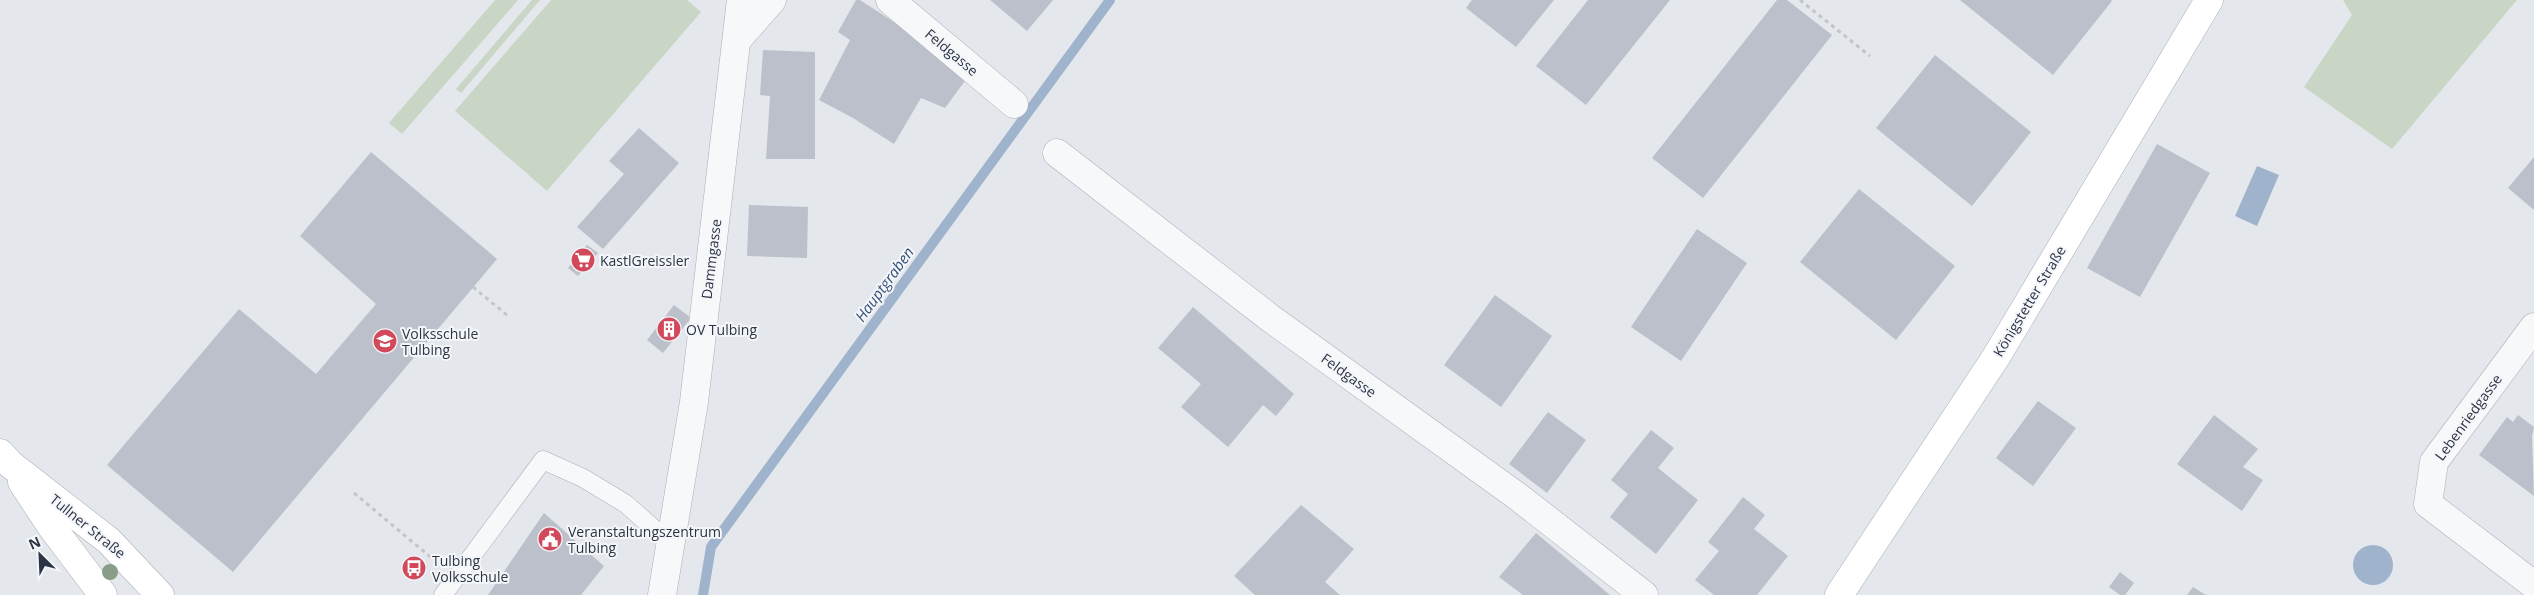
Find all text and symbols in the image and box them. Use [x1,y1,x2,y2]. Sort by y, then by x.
street label: Feldgasse [921,24,983,80]
street label: Dammgasse [697,218,725,300]
street label: Königstetter Straße [1988,242,2070,360]
water label: Hauptgraben [850,243,918,325]
supermarket icon: KastlGreissler [570,247,596,273]
place label: KastlGreissler [600,251,690,270]
building icon: OV Tulbing [656,316,682,342]
place label: OV Tulbing [686,320,757,339]
place label: Volksschule Tulbing [402,324,478,359]
school or university icon: Volksschule Tulbing [372,328,398,354]
street label: Feldgasse [1318,349,1380,402]
street label: Lebenriedgasse [2430,370,2506,464]
street label: Tullner Straße [46,490,130,562]
place label: Veranstaltungszentrum Tulbing [568,522,721,557]
public building icon: Veranstaltungszentrum Tulbing [537,526,563,552]
north arrow [15,530,65,580]
text: N [25,532,44,554]
place label: Tulbing Volksschule [432,551,508,586]
bus stop icon: Tulbing Volksschule [401,555,427,581]

